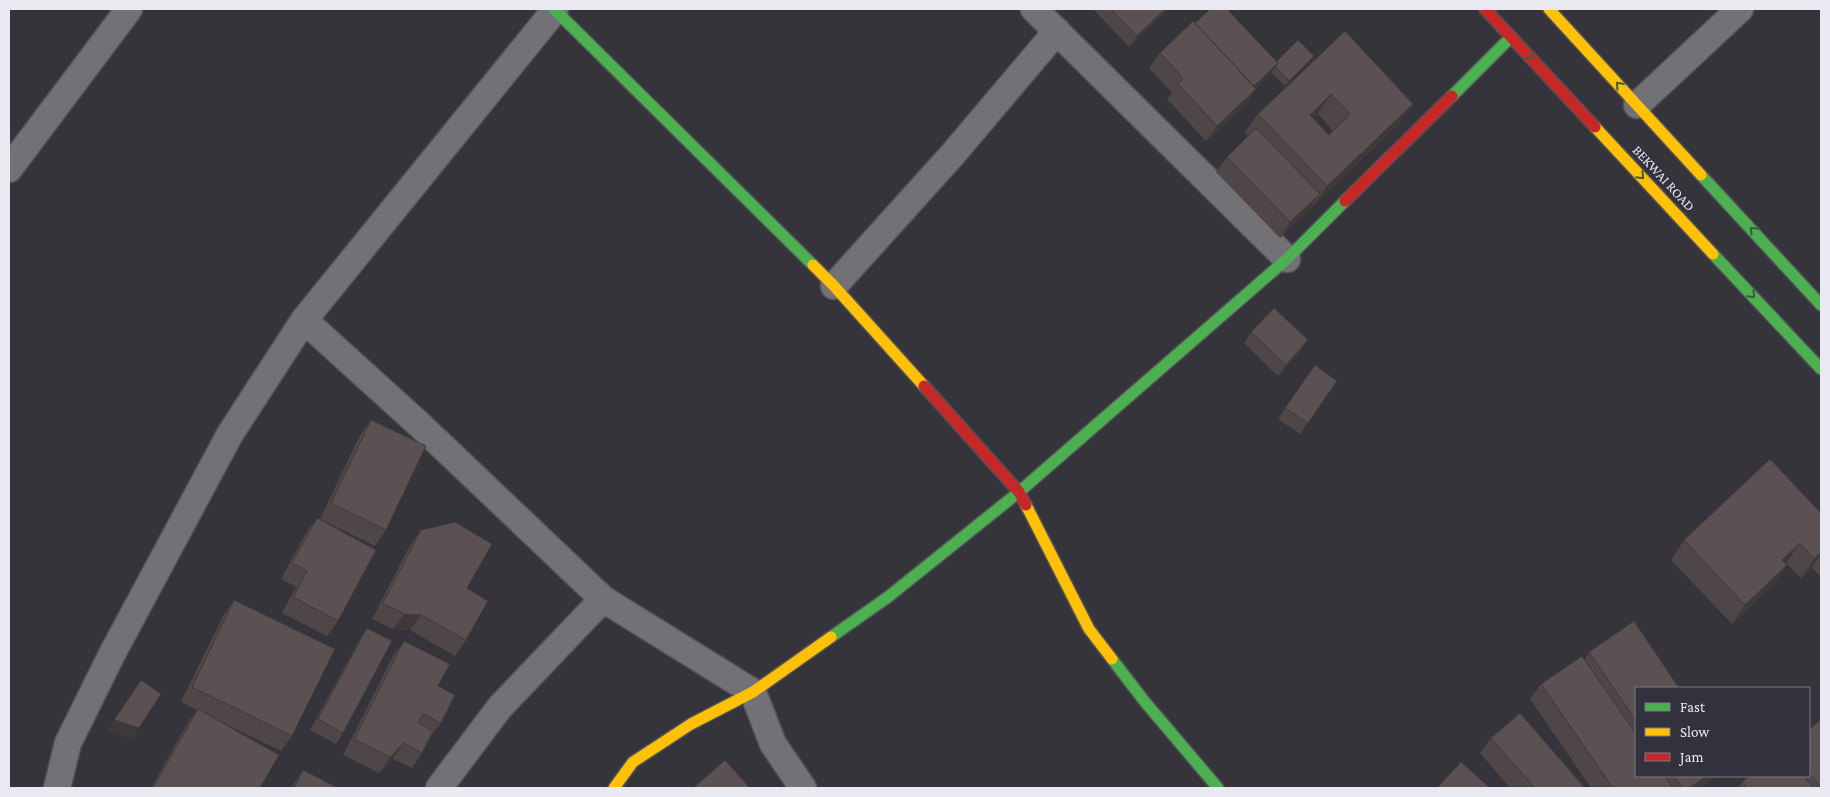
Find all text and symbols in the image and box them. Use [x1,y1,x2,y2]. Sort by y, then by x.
one-way arrow [1524,52,1533,61]
one-way arrow [1616,81,1625,90]
street label: BEKWAI ROAD [1630,142,1698,214]
one-way arrow [1635,170,1644,179]
one-way arrow [1750,227,1759,236]
one-way arrow [1746,289,1755,298]
legend [1635,687,1810,777]
text: Fast [1680,699,1706,715]
text: Slow [1680,724,1710,740]
text: Jam [1678,749,1703,766]

